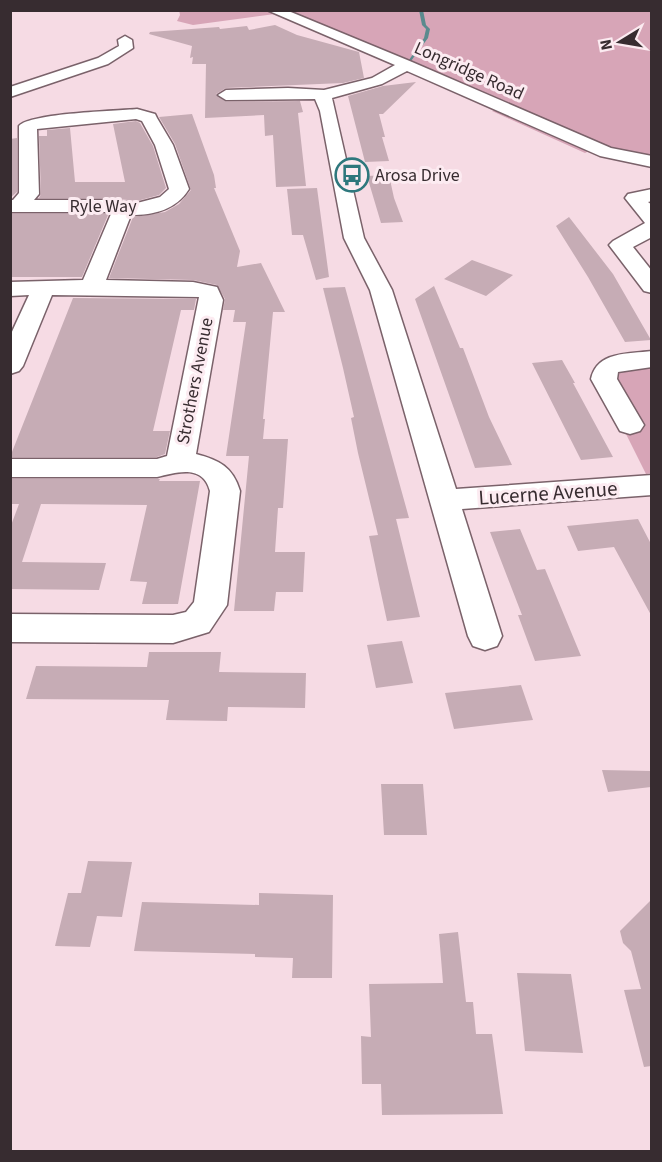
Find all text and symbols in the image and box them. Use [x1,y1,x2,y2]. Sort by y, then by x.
north arrow [590,12,650,72]
street label: Longridge Road [410,36,528,106]
text: N [594,37,618,52]
bus stop icon: Arosa Drive [334,157,370,193]
place label: Arosa Drive [375,163,460,188]
street label: Ryle Way [69,194,137,219]
street label: Strothers Avenue [170,316,220,446]
street label: Lucerne Avenue [478,473,618,513]

